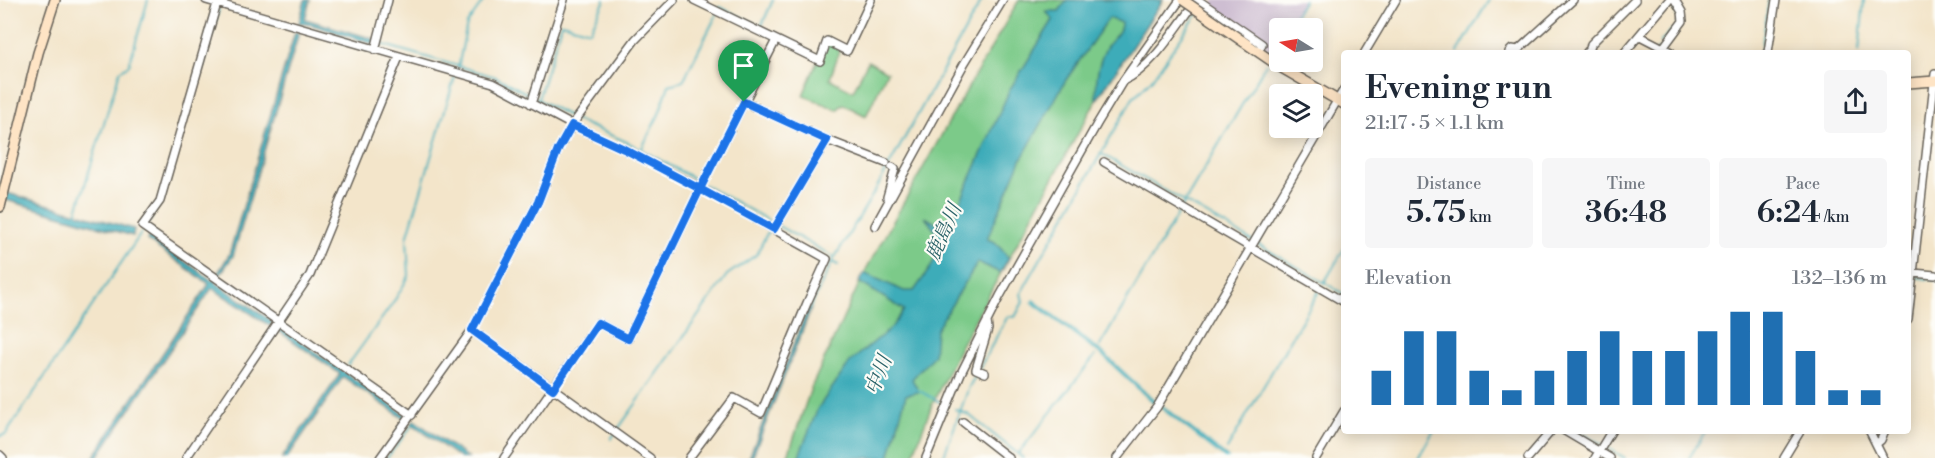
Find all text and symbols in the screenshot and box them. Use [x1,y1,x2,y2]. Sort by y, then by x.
north arrow [1269,18,1323,72]
map controls [1269,18,1323,138]
pin [718,40,769,102]
icon: arrive [727,49,760,82]
text: Evening run [1365,68,1552,109]
button: share [1824,70,1887,133]
button: layers [1269,84,1323,138]
text: 21:17 · 5 × 1.1 km [1365,111,1504,136]
text: Distance [1417,174,1481,194]
text: Time [1607,174,1645,194]
text: Pace [1786,174,1820,194]
text: 5.75 [1406,194,1466,232]
text: 36:48 [1585,194,1667,232]
text: 6:24 [1757,194,1821,232]
water label: 鹿島川 [921,198,969,265]
text: km [1466,207,1492,227]
text: /km [1821,207,1849,227]
text: Elevation [1365,266,1452,291]
text: 132–136 m [1792,266,1887,291]
water label: 中川 [861,351,899,399]

